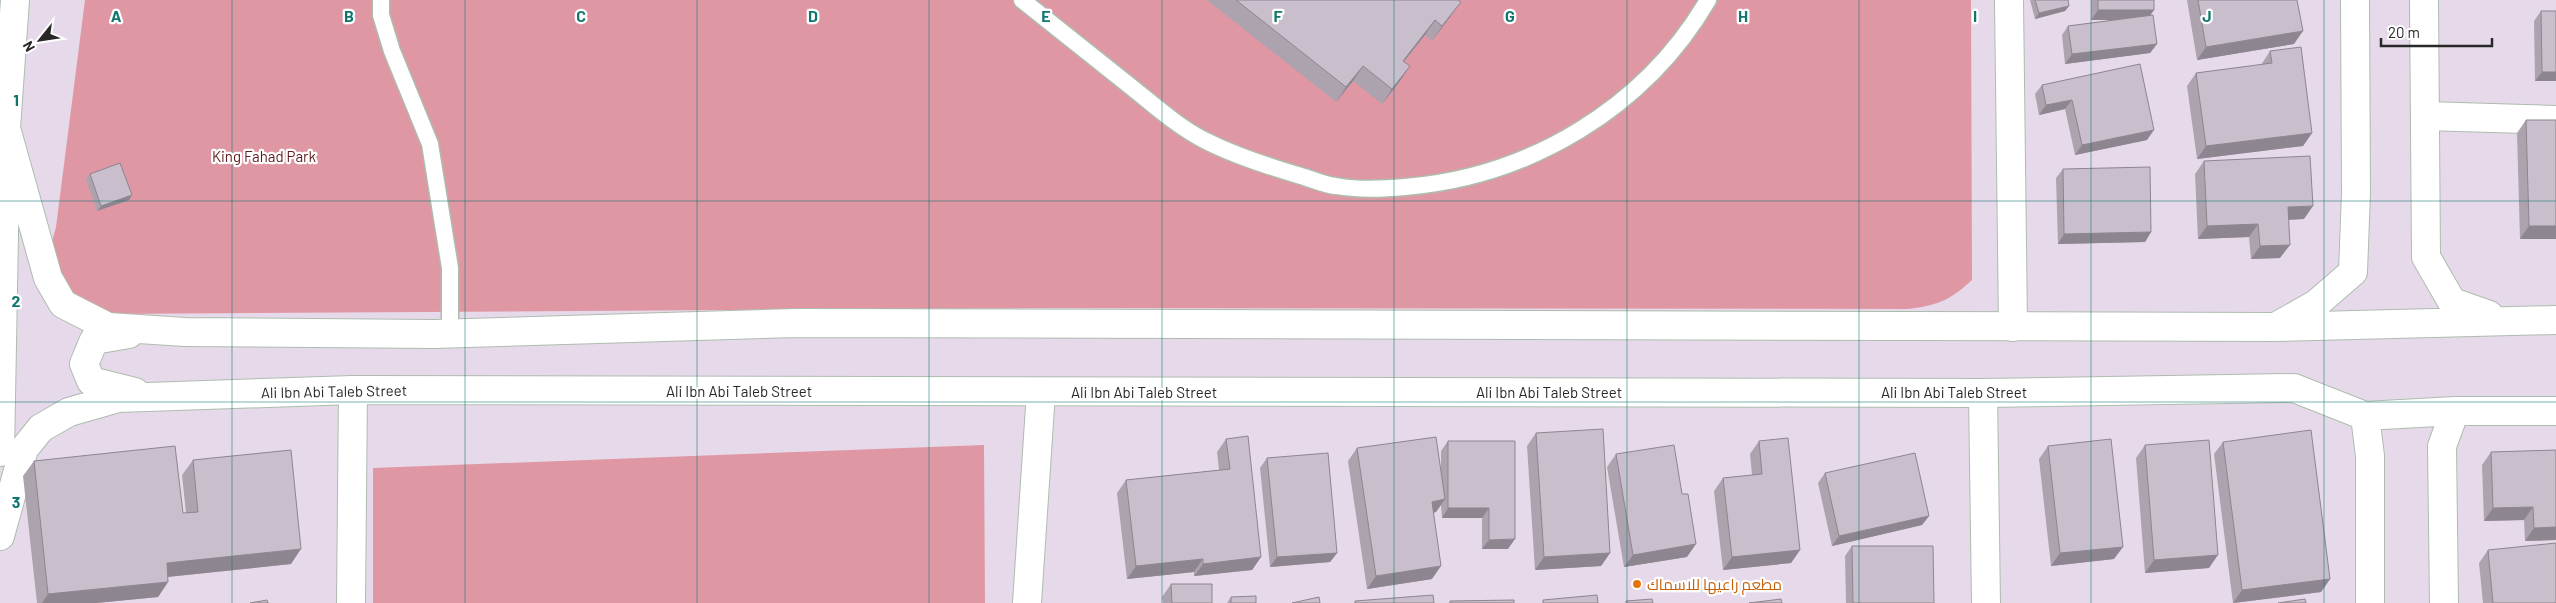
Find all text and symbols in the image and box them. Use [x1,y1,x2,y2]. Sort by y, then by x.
text: A [111,6,122,25]
text: B [344,6,354,25]
text: C [576,6,586,25]
text: D [808,6,818,25]
text: E [1041,6,1051,25]
text: F [1274,6,1283,25]
text: G [1505,6,1515,25]
text: H [1738,6,1748,25]
text: I [1973,6,1977,25]
text: J [2202,6,2212,25]
north arrow [15,15,65,65]
scale bar [2381,15,2492,47]
text: 20 m [2388,23,2420,41]
text: N [19,38,38,55]
text: 1 [13,90,19,109]
park label: King Fahad Park [212,147,317,165]
text: 2 [12,291,21,310]
street label: Ali Ibn Abi Taleb Street [261,381,407,401]
street label: Ali Ibn Abi Taleb Street [666,382,812,400]
street label: Ali Ibn Abi Taleb Street [1071,383,1217,401]
street label: Ali Ibn Abi Taleb Street [1476,383,1622,401]
street label: Ali Ibn Abi Taleb Street [1881,383,2027,401]
text: 3 [12,492,20,511]
place label: مطعم راعيها للاسماك [1647,575,1782,595]
marker: مطعم راعيها للاسماك [1631,578,1643,590]

